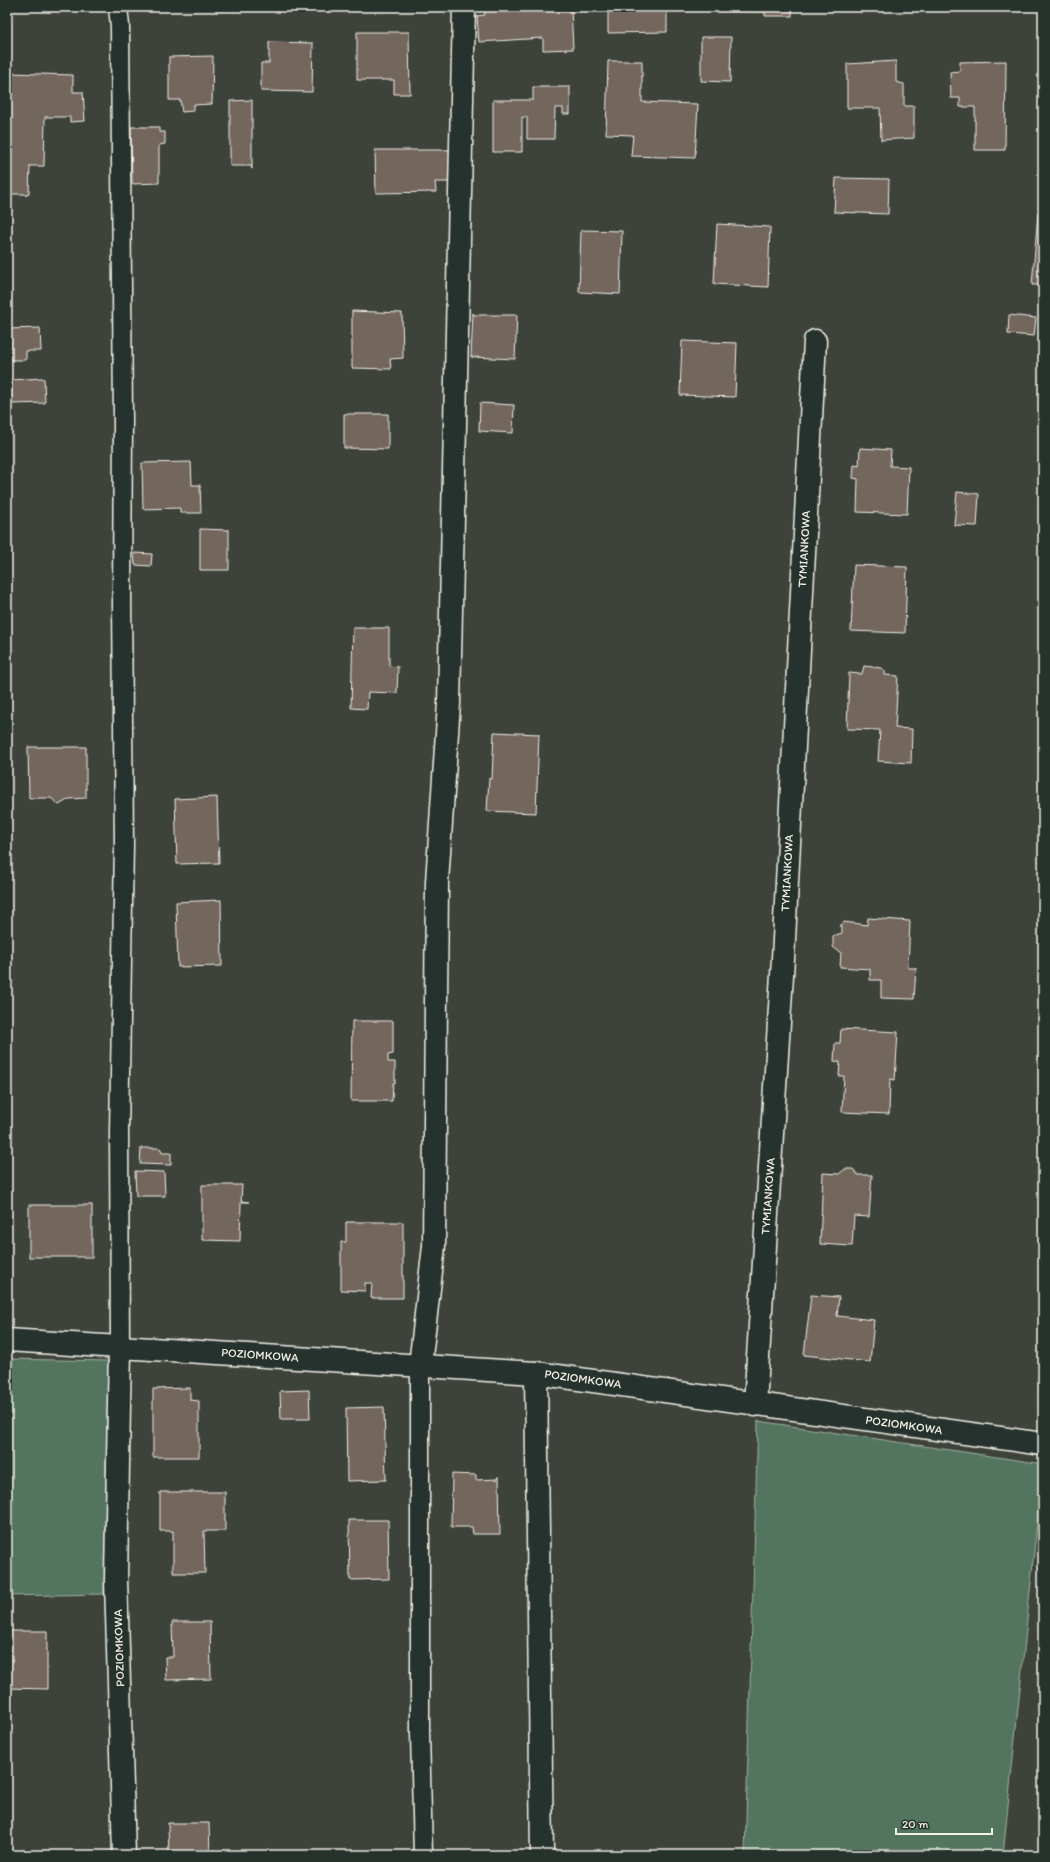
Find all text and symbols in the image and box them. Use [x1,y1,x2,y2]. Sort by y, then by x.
street label: TYMIANKOWA [795,510,813,588]
street label: TYMIANKOWA [778,834,796,912]
street label: TYMIANKOWA [758,1157,778,1235]
street label: POZIOMKOWA [221,1345,300,1365]
street label: POZIOMKOWA [544,1367,623,1391]
street label: POZIOMKOWA [865,1413,944,1437]
street label: POZIOMKOWA [111,1609,127,1687]
scale bar [896,1810,992,1836]
text: 20 m [902,1817,929,1831]

